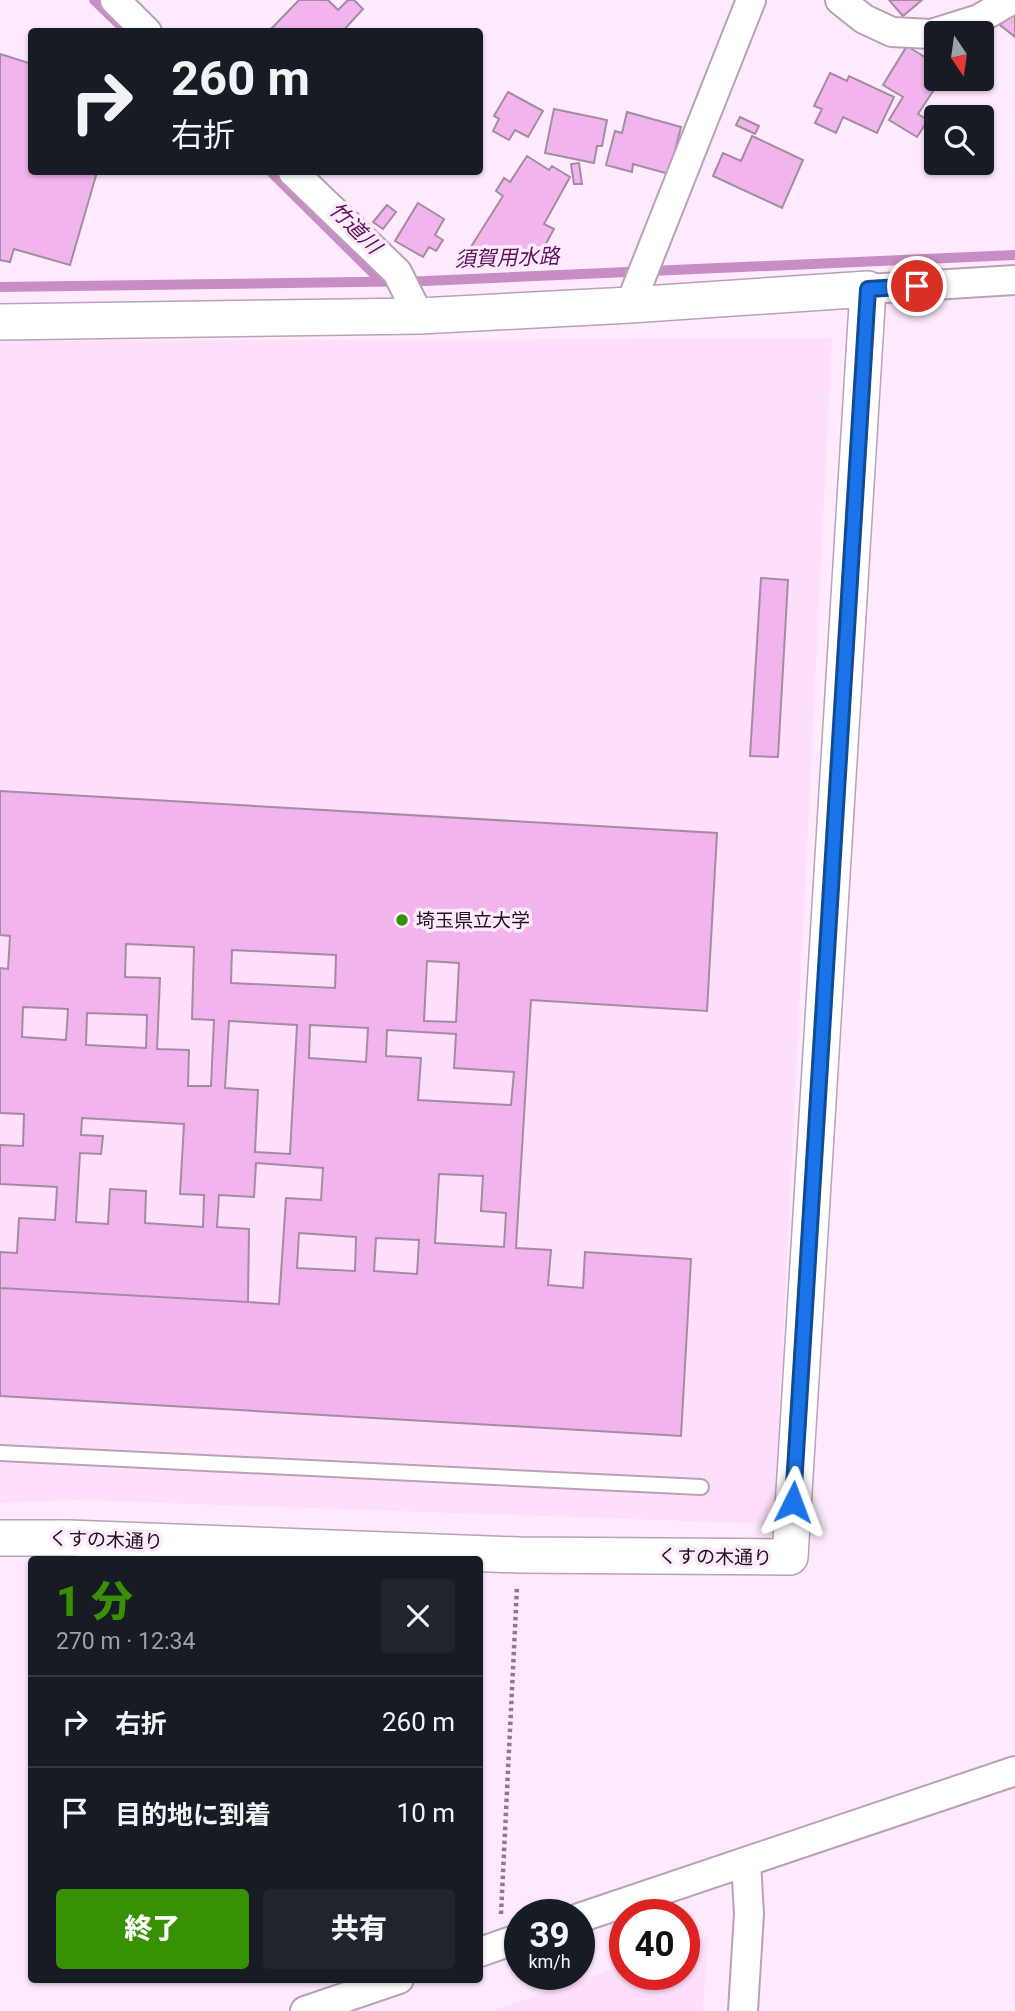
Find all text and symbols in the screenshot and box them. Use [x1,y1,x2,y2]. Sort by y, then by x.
north arrow [924,21,994,91]
map controls [924,21,994,175]
text: 260 m [171,50,310,107]
icon: right [56,56,147,147]
button: search [924,105,994,175]
text: 右折 [171,116,235,154]
water label: 竹道川 [324,197,387,260]
water label: 須賀用水路 [454,244,562,272]
pin [887,256,947,316]
icon: arrive [898,267,936,305]
place label: 埼玉県立大学 [416,909,530,932]
marker: 埼玉県立大学 [394,912,410,928]
position arrow [756,1465,830,1539]
street label: くすの木通り [49,1527,163,1553]
street label: くすの木通り [658,1545,772,1569]
text: 1 分 [56,1577,133,1626]
button: close [381,1579,455,1653]
text: 270 m · 12:34 [56,1628,195,1655]
icon: right [56,1703,94,1741]
text: 260 m [382,1707,455,1737]
text: 右折 [115,1709,167,1739]
icon: arrive [56,1794,94,1832]
text: 10 m [397,1798,455,1828]
text: 目的地に到着 [115,1800,271,1830]
button: 終了 [56,1889,249,1969]
button: 共有 [263,1889,455,1969]
speed limit sign: 40 [609,1899,700,1990]
text: 39 [529,1915,570,1956]
text: km/h [528,1951,571,1972]

